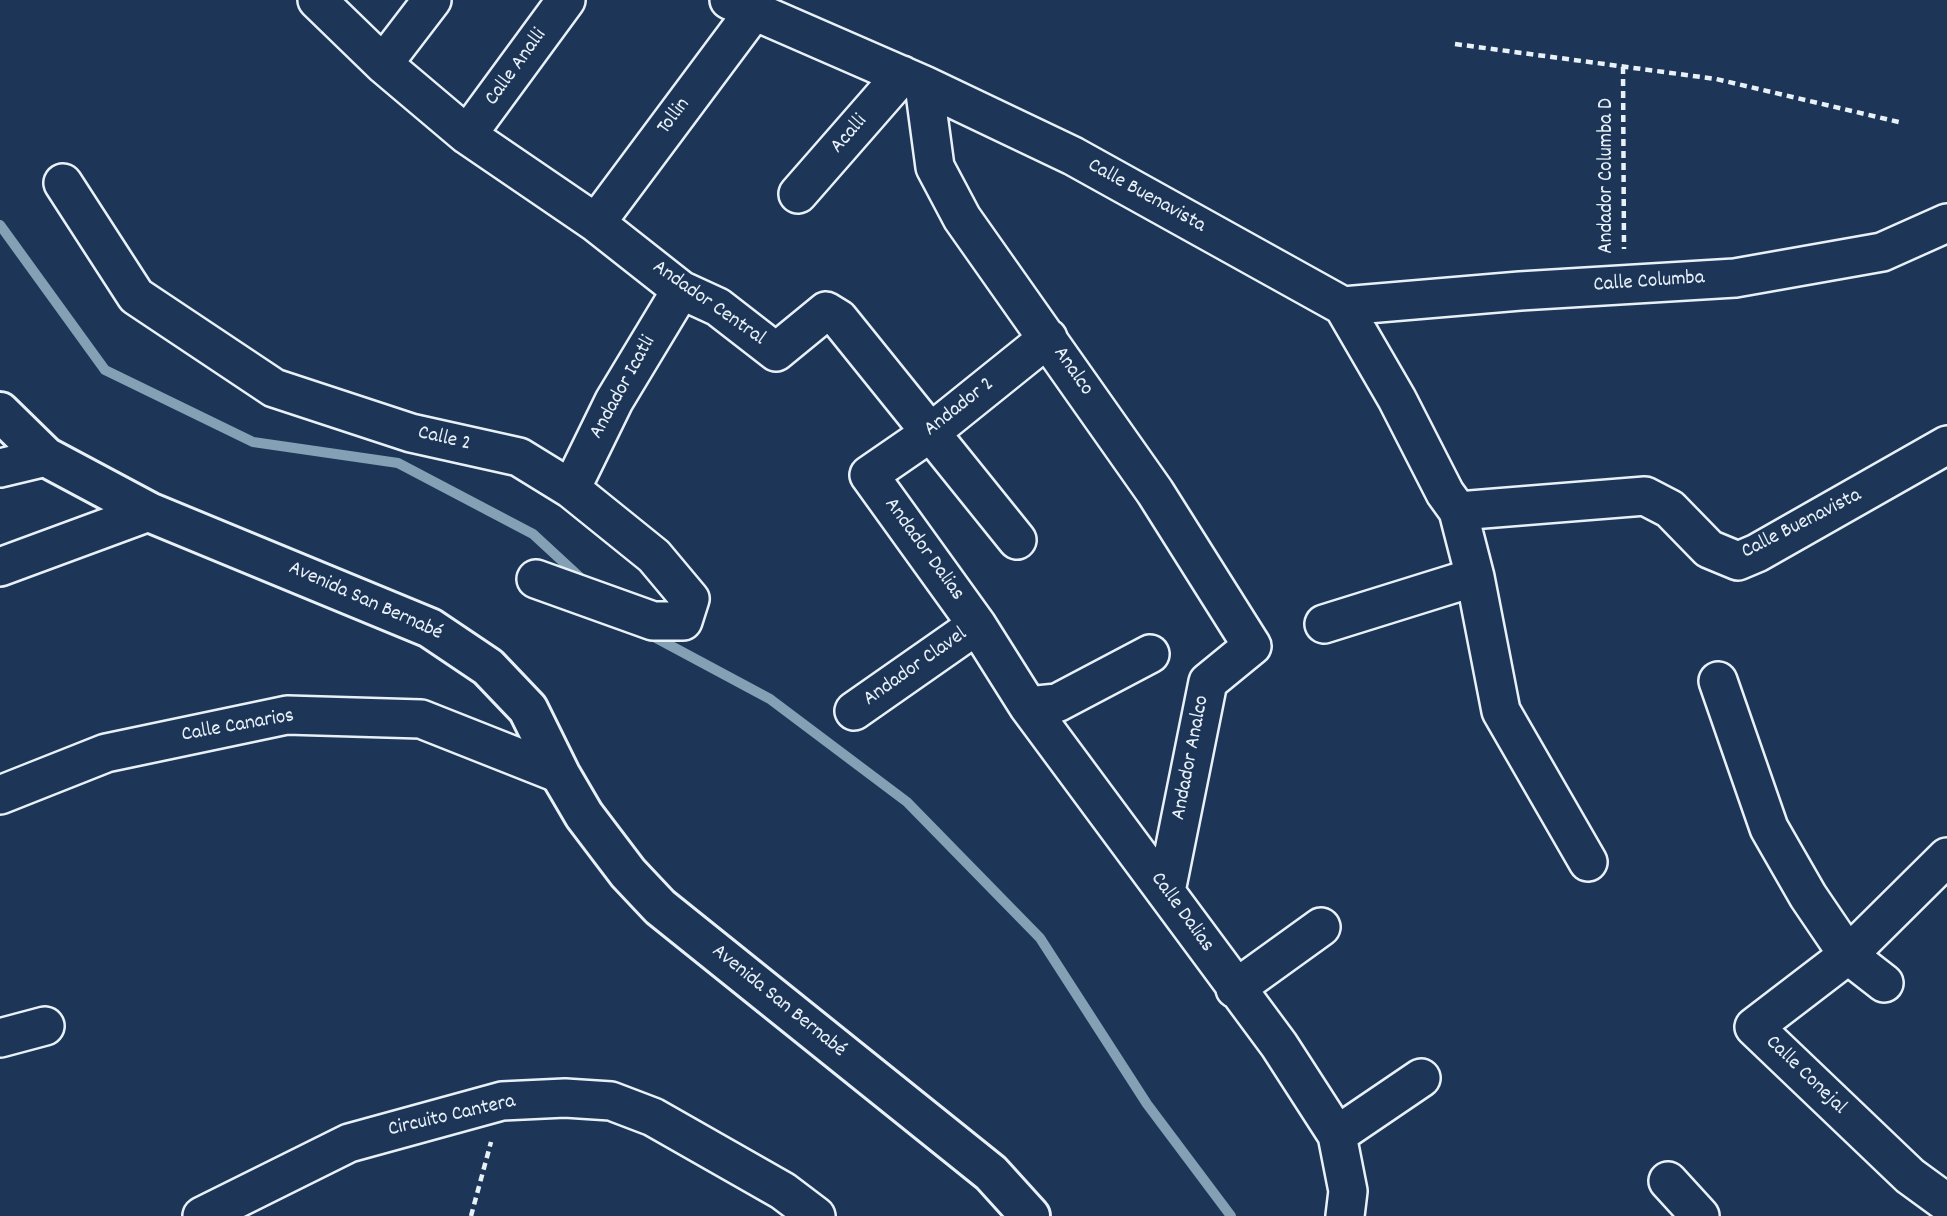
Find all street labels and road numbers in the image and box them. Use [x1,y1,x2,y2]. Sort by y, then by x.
street label: Calle Analli [481,25,553,111]
street label: Tollin [653,94,697,140]
street label: Andador Columba D [1595,98,1621,254]
street label: Acalli [826,110,874,160]
street label: Calle Buenavista [1083,154,1209,240]
street label: Andador Central [647,256,769,352]
street label: Calle Columba [1593,267,1705,299]
street label: Andador Icatli [585,332,663,444]
street label: Analco [1046,343,1098,401]
street label: Andador 2 [920,373,1000,443]
street label: Calle 2 [415,422,473,458]
street label: Calle Buenavista [1738,484,1866,566]
street label: Andador Dalias [877,494,969,606]
street label: Avenida San Bernabé [284,557,446,647]
street label: Andador Clavel [859,623,973,713]
street label: Andador Analco [1168,694,1216,822]
street label: Calle Canarios [180,705,296,749]
street label: Calle Dalias [1144,868,1218,958]
street label: Avenida San Bernabé [706,940,850,1064]
street label: Calle Conejal [1759,1031,1851,1121]
street label: Circuito Cantera [386,1090,518,1144]

